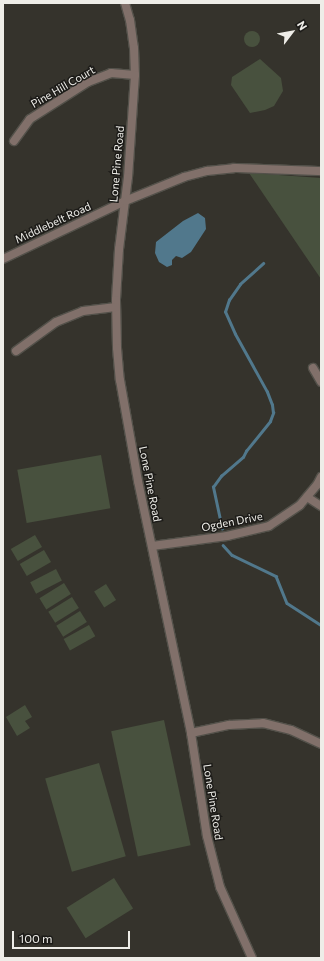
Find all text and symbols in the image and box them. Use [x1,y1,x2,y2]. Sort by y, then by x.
north arrow [272,12,312,52]
text: N [295,18,310,32]
street label: Pine Hill Court [29,63,97,111]
street label: Lone Pine Road [107,125,127,203]
street label: Middlebelt Road [13,200,93,246]
street label: Lone Pine Road [136,445,164,523]
street label: Ogden Drive [200,510,264,534]
street label: Lone Pine Road [200,763,226,841]
scale bar [14,923,132,949]
text: 100 m [19,931,53,945]

